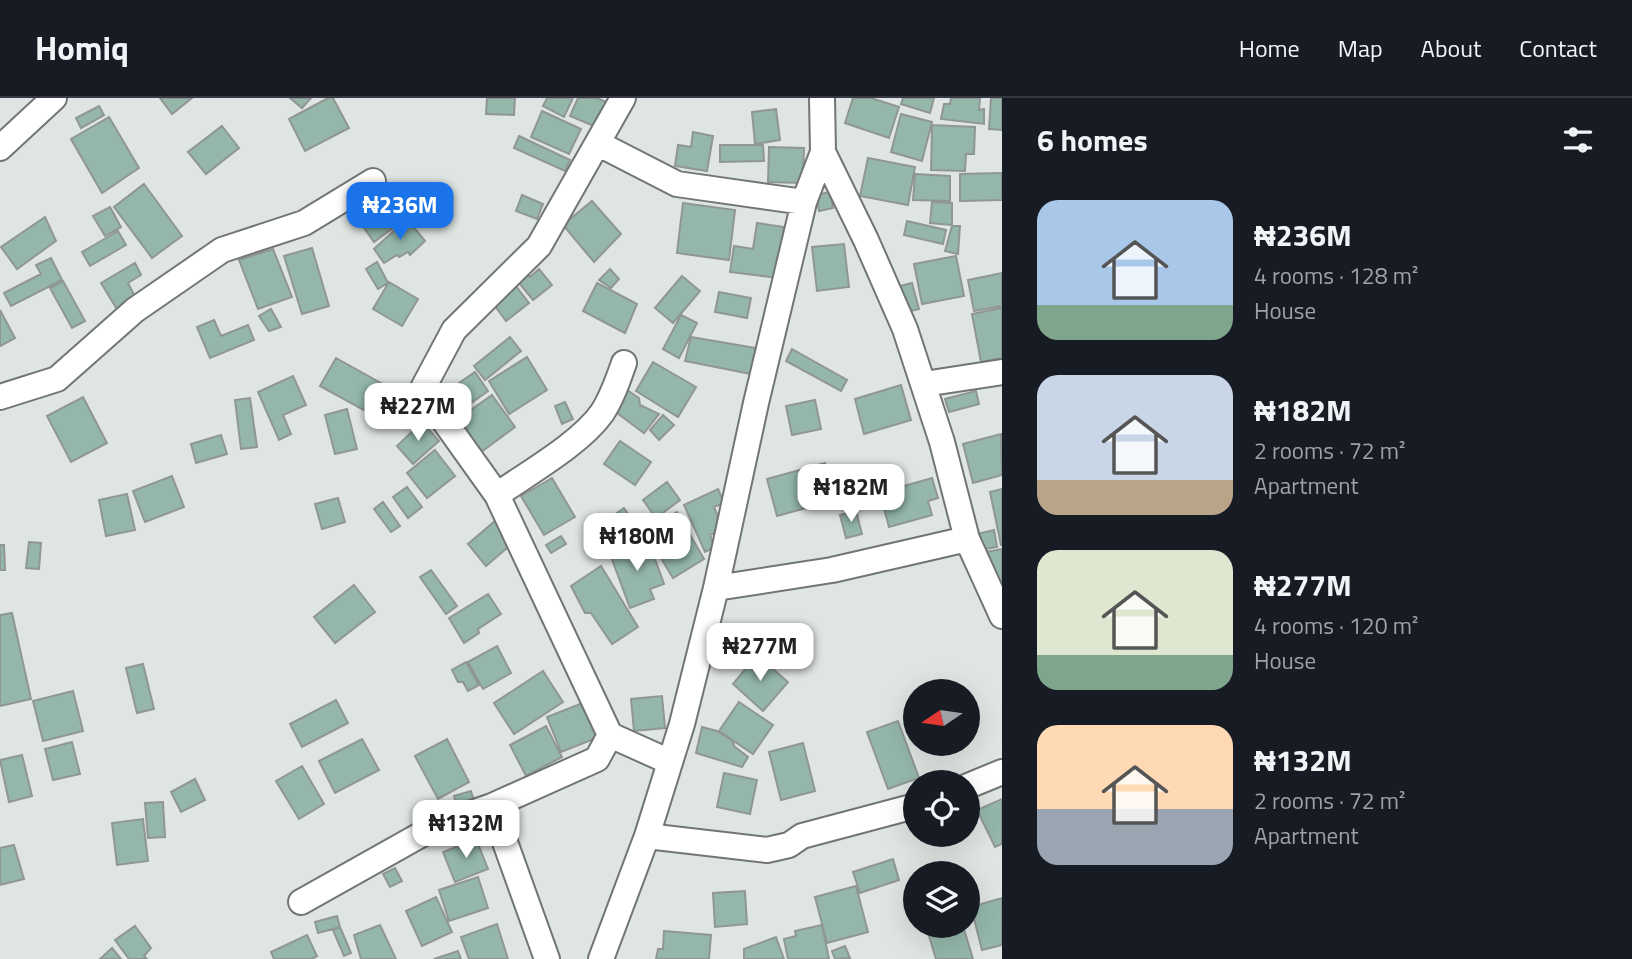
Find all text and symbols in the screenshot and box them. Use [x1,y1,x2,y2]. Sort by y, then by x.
text: Homiq [35,23,129,73]
text: Home [1239,30,1300,66]
text: Map [1338,30,1383,66]
text: About [1421,30,1481,66]
text: Contact [1519,30,1597,66]
text: 6 homes [1037,117,1148,163]
icon: filters [1559,121,1597,159]
pin: ₦236M [351,183,449,242]
text: ₦236M [363,187,437,222]
text: ₦236M [1254,212,1352,258]
icon: home [1093,228,1177,312]
text: 4 rooms · 128 m² [1254,258,1418,293]
text: House [1254,293,1316,328]
pin: ₦227M [369,384,467,443]
text: ₦182M [1254,387,1352,433]
text: ₦227M [381,388,455,423]
icon: home [1093,403,1177,487]
text: 2 rooms · 72 m² [1254,433,1405,468]
pin: ₦182M [802,464,900,524]
text: Apartment [1254,468,1359,503]
text: ₦182M [814,469,888,504]
pin: ₦180M [588,514,686,573]
text: ₦180M [600,518,674,553]
text: ₦277M [1254,562,1352,608]
icon: home [1093,578,1177,662]
text: 4 rooms · 120 m² [1254,608,1418,643]
pin: ₦277M [711,624,809,683]
text: ₦277M [723,628,797,663]
text: House [1254,643,1316,678]
north arrow [903,679,980,756]
map controls [903,679,980,938]
text: ₦132M [1254,737,1352,783]
icon: home [1093,753,1177,837]
button: locate [903,770,980,847]
text: 2 rooms · 72 m² [1254,783,1405,818]
pin: ₦132M [417,800,515,860]
text: ₦132M [429,805,503,840]
text: Apartment [1254,818,1359,853]
button: layers [903,861,980,938]

